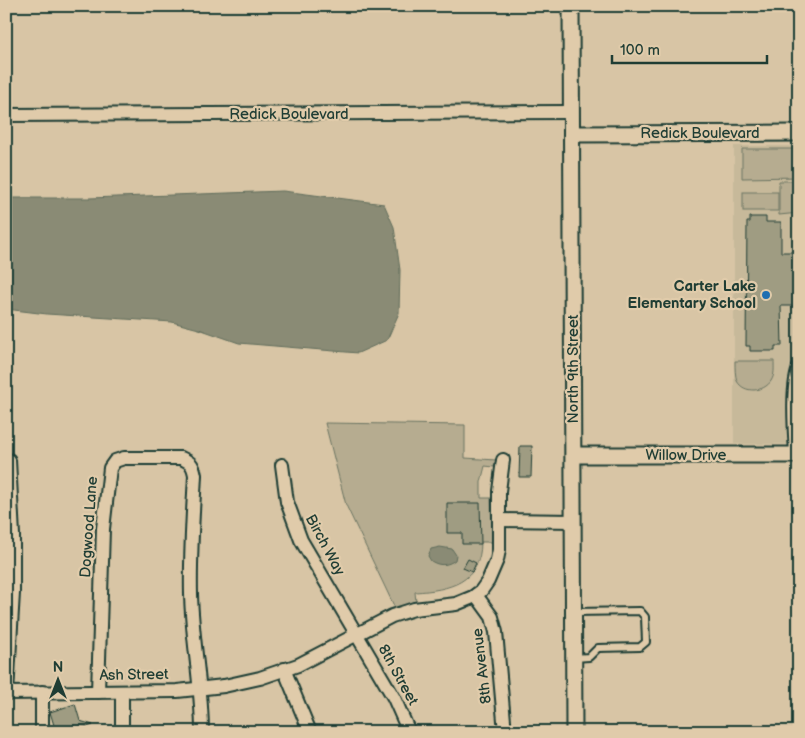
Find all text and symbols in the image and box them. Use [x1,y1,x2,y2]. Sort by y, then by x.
scale bar [612,32,768,64]
text: 100 m [620,41,660,60]
street label: Redick Boulevard [229,105,349,124]
street label: Redick Boulevard [640,124,760,143]
place label: Carter Lake Elementary School [628,277,756,313]
marker: Carter Lake Elementary School [760,289,772,301]
street label: North 9th Street [564,314,583,423]
street label: Willow Drive [646,446,727,465]
street label: Dogwood Lane [76,476,102,578]
street label: Birch Way [301,511,349,579]
street label: 8th Avenue [468,627,496,705]
street label: 8th Street [374,641,423,709]
north arrow [32,656,82,706]
text: N [53,659,63,676]
street label: Ash Street [99,665,169,685]

